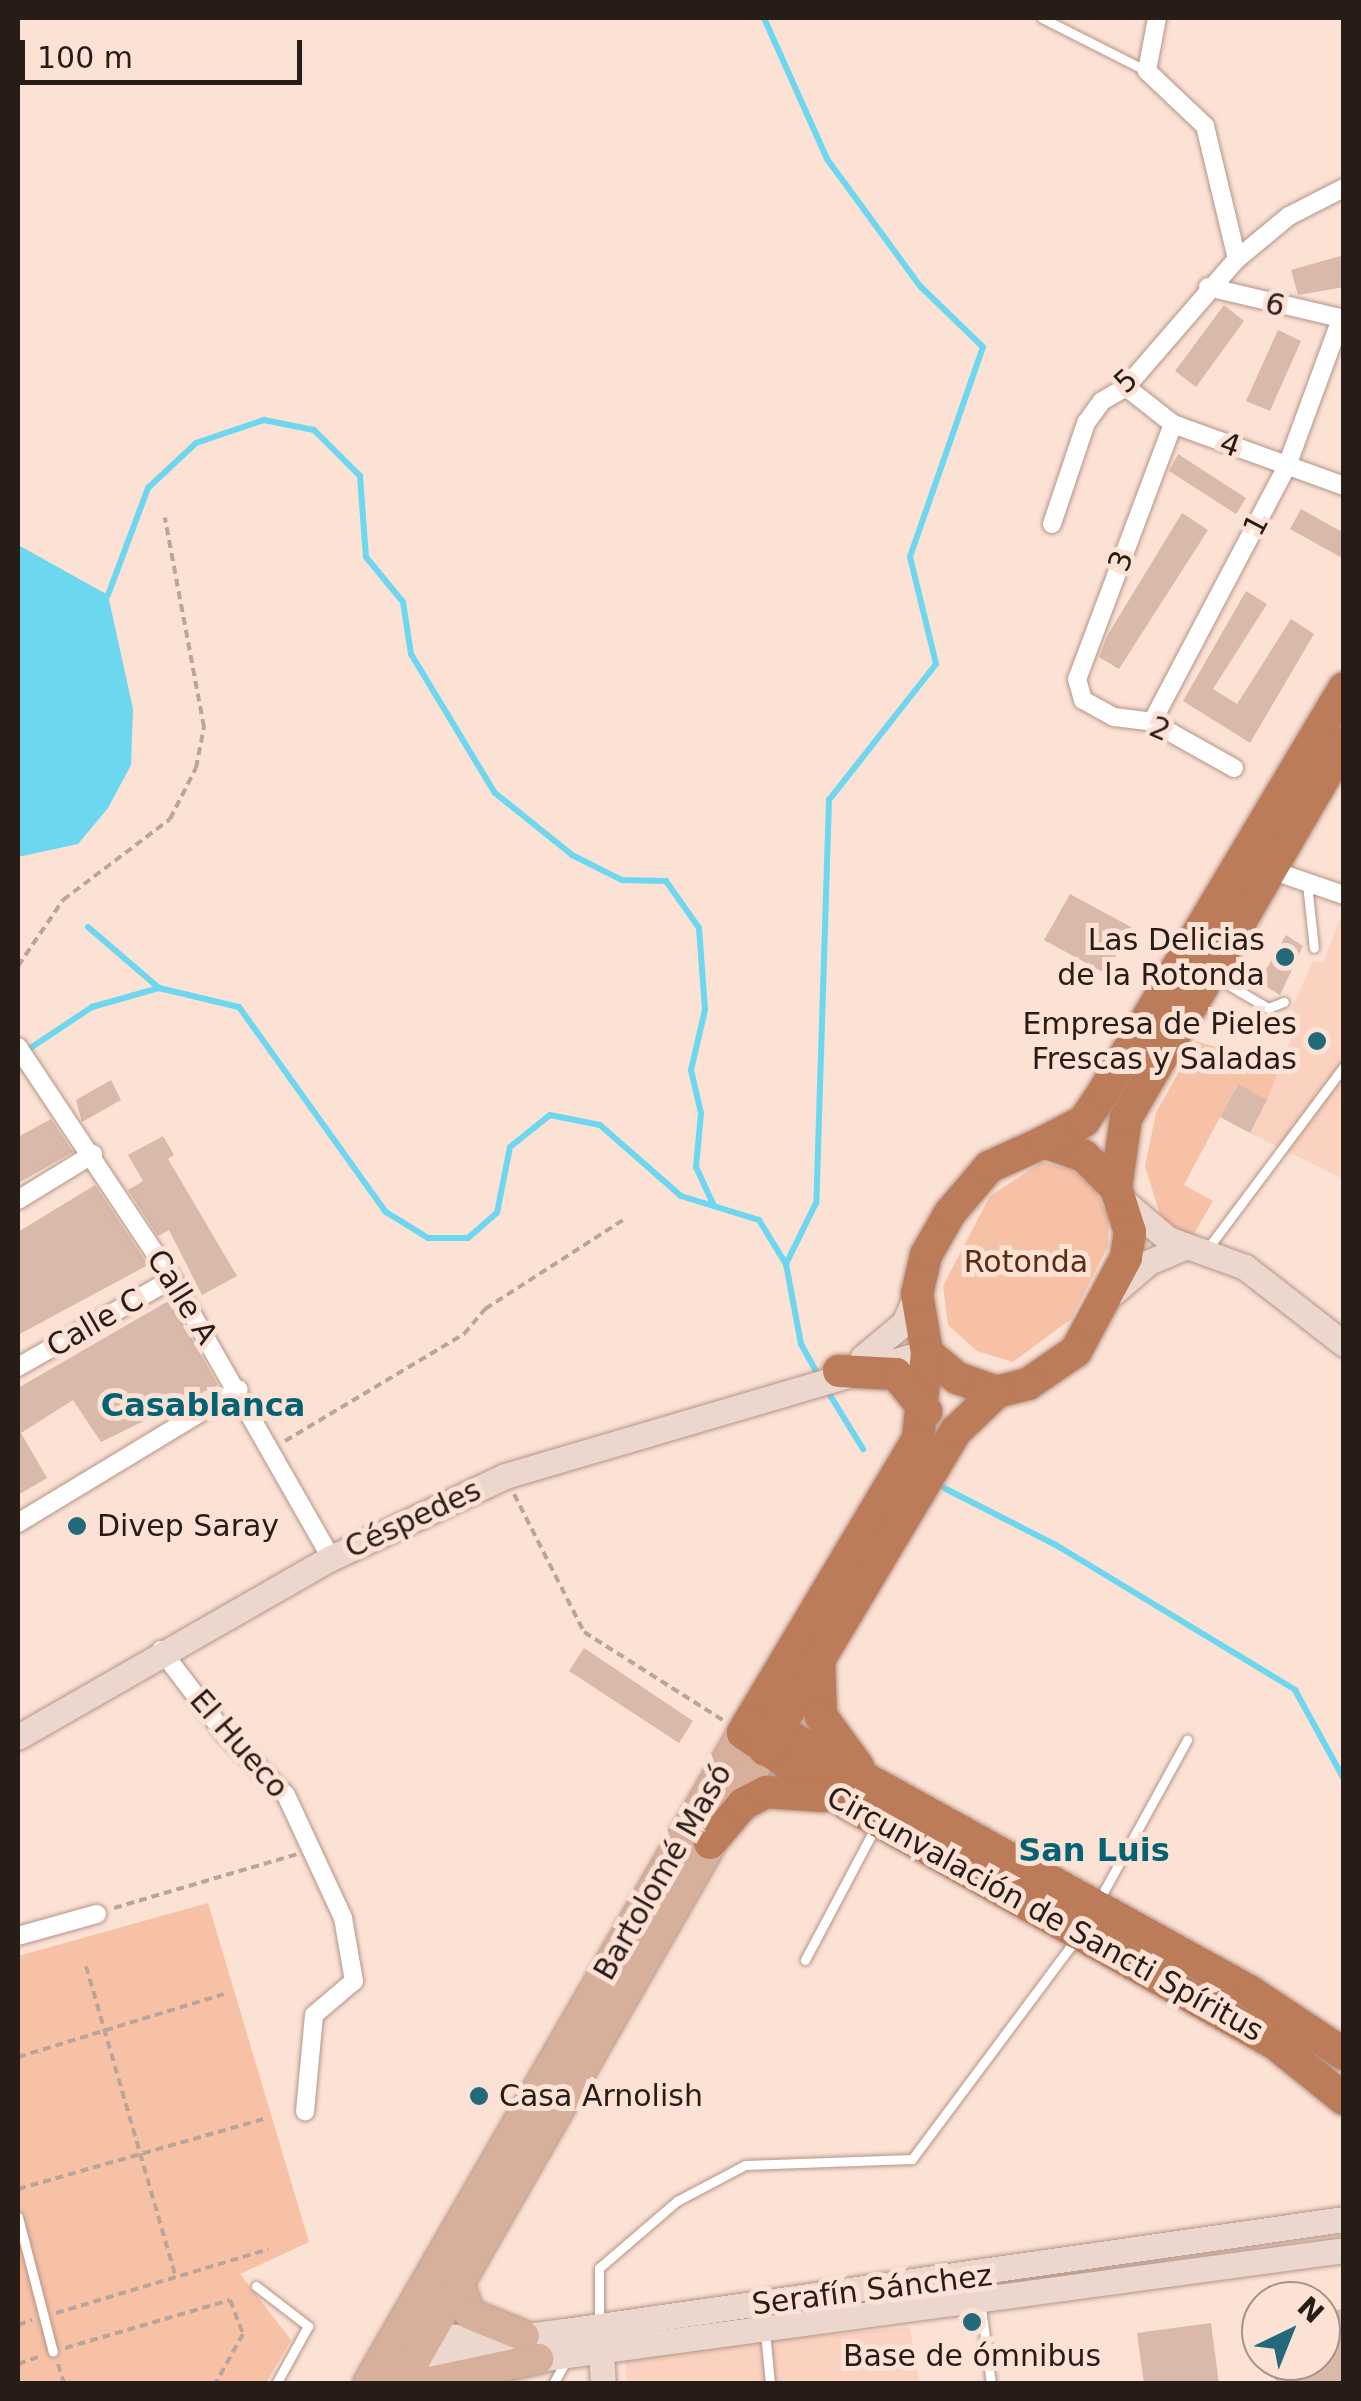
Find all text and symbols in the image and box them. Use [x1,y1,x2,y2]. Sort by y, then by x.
scale bar [25,20,308,82]
text: 100 m [37,40,133,75]
street label: 6 [1261,285,1289,325]
street label: 5 [1107,361,1145,401]
street label: 4 [1215,425,1245,465]
street label: 1 [1236,508,1276,542]
street label: 3 [1101,546,1141,576]
street label: 2 [1144,709,1176,749]
place label: Las Delicias de la Rotonda [1057,922,1265,992]
marker: Las Delicias de la Rotonda [1274,946,1296,968]
place label: Empresa de Pieles Frescas y Saladas [1022,1006,1297,1076]
marker: Empresa de Pieles Frescas y Saladas [1306,1030,1328,1052]
street label: Calle A [139,1243,225,1351]
park label: Rotonda [964,1244,1088,1280]
street label: Calle C [41,1281,149,1365]
district label: Casablanca [101,1386,305,1424]
street label: Céspedes [339,1472,487,1566]
place label: Divep Saray [97,1508,279,1544]
marker: Divep Saray [66,1515,88,1537]
street label: El Hueco [182,1682,296,1806]
street label: Bartolomé Masó [587,1758,739,1986]
street label: Circunvalación de Sancti Spíritus [821,1779,1269,2049]
district label: San Luis [1018,1831,1170,1869]
place label: Casa Arnolish [499,2078,703,2114]
marker: Casa Arnolish [468,2085,490,2107]
street label: Serafín Sánchez [750,2257,994,2323]
north arrow [1241,2281,1341,2381]
text: N [1291,2290,1330,2330]
marker: Base de ómnibus [961,2311,983,2333]
place label: Base de ómnibus [843,2338,1101,2374]

